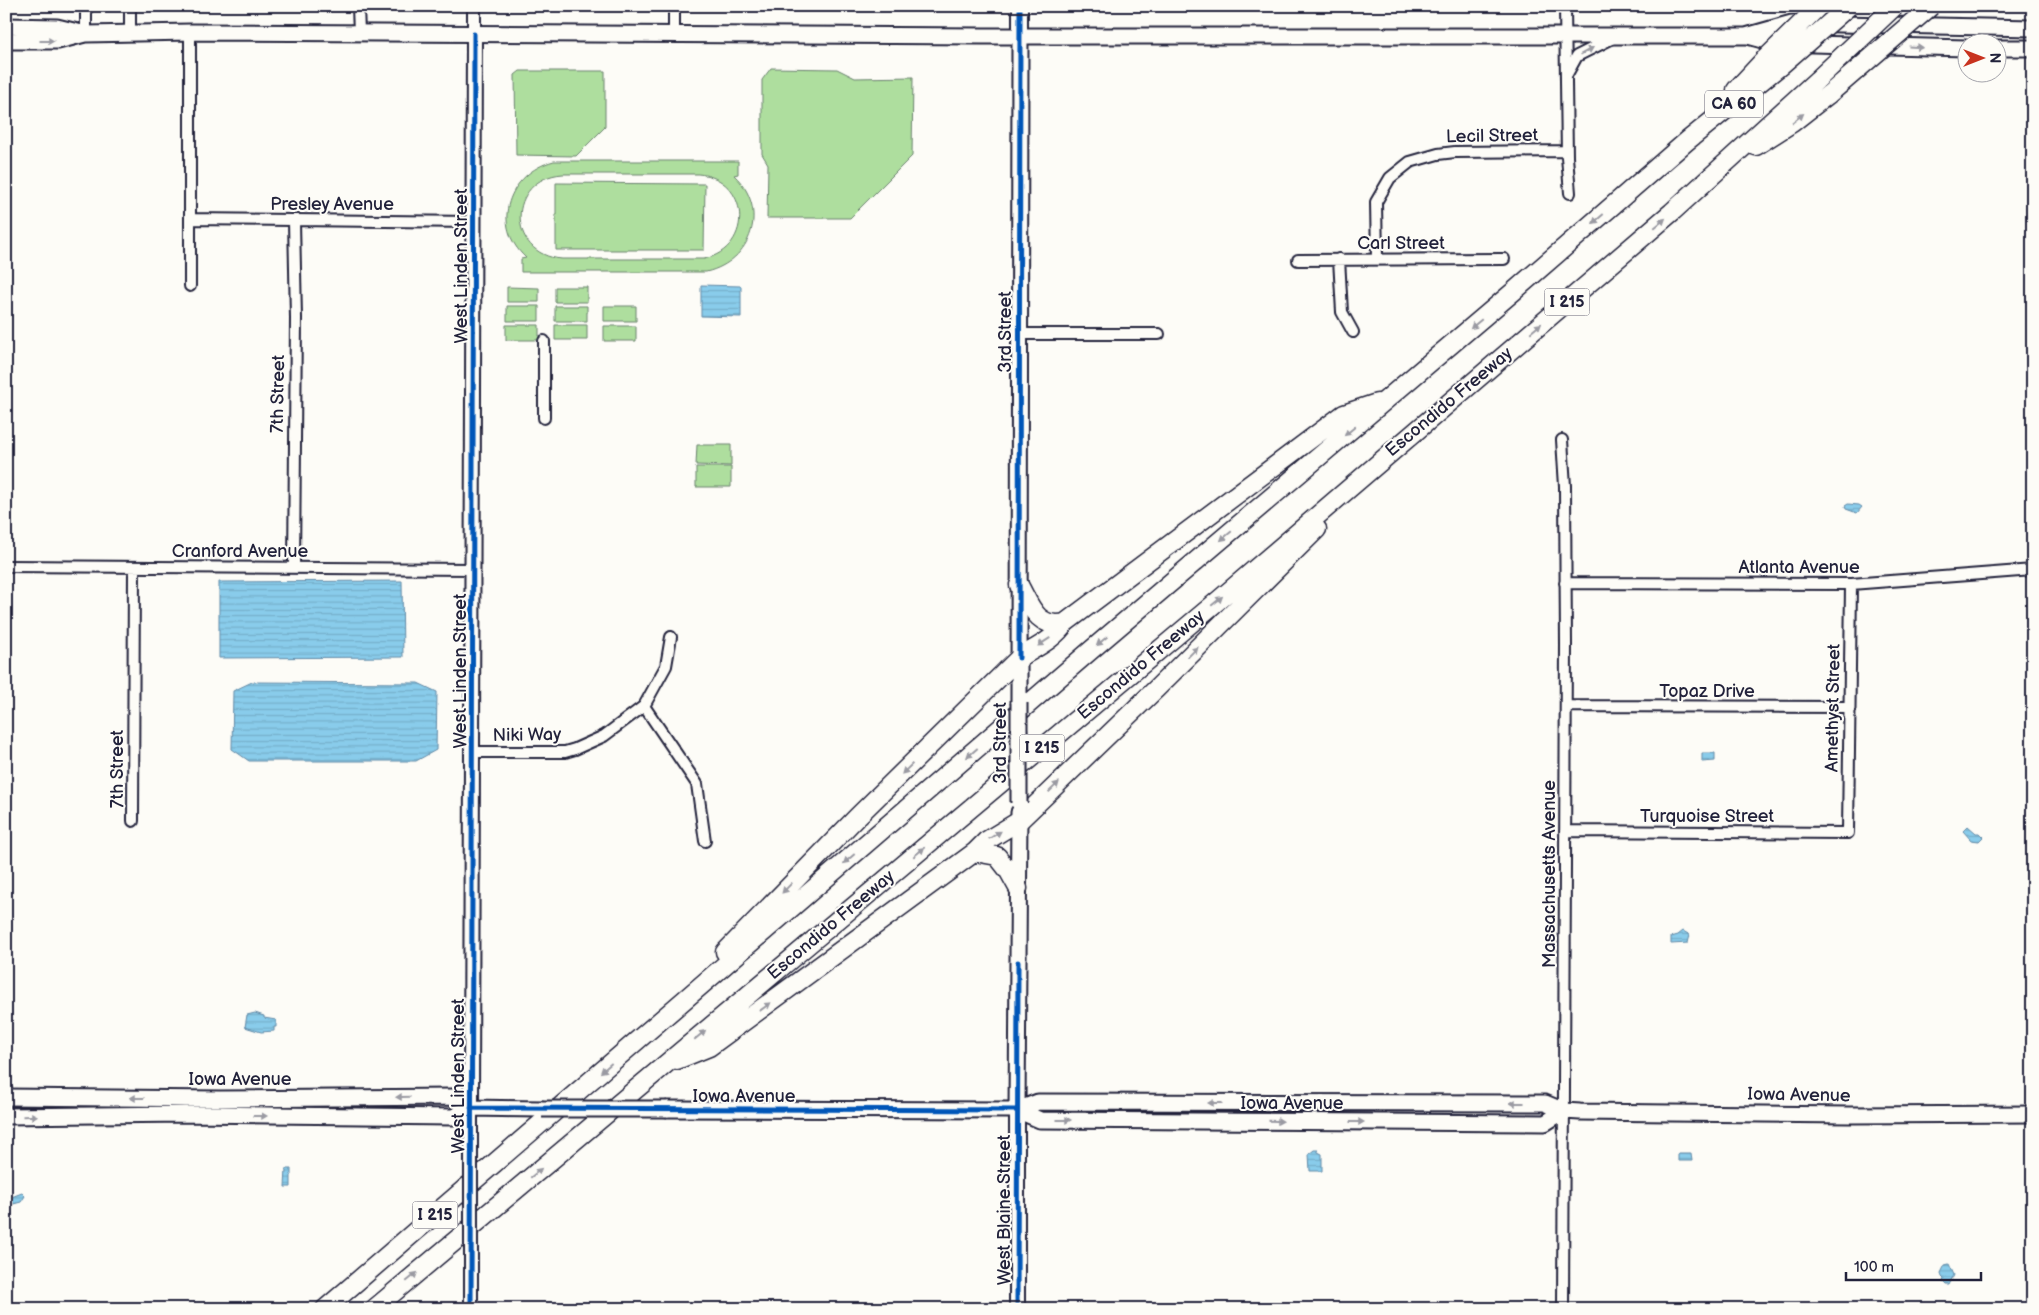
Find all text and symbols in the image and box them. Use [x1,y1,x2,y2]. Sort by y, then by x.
north arrow [1956,32,2006,82]
one-way arrow [39,37,55,45]
one-way arrow [1909,43,1925,51]
one-way arrow [1580,47,1595,55]
text: N [1986,53,2003,63]
road number: CA 60 [1705,90,1763,118]
one-way arrow [1792,113,1805,124]
street label: Lecil Street [1446,125,1539,147]
street label: West Linden Street [451,188,472,344]
street label: Presley Avenue [270,194,394,215]
one-way arrow [1592,213,1604,224]
one-way arrow [1653,218,1666,229]
street label: Carl Street [1357,233,1445,254]
road number: I 215 [1544,288,1590,316]
street label: 3rd Street [995,291,1016,373]
one-way arrow [1470,318,1482,330]
one-way arrow [1529,323,1542,334]
street label: Escondido Freeway [1381,342,1517,461]
street label: 7th Street [267,354,289,433]
one-way arrow [1344,425,1356,436]
one-way arrow [1220,530,1232,542]
street label: Cranford Avenue [172,541,308,562]
street label: Atlanta Avenue [1738,557,1860,578]
street label: West Linden Street [450,593,471,749]
one-way arrow [1210,595,1223,606]
street label: Escondido Freeway [1073,605,1209,724]
one-way arrow [1096,635,1108,647]
one-way arrow [1037,637,1050,647]
street label: Amethyst Street [1821,643,1845,772]
one-way arrow [1187,647,1199,659]
street label: Topaz Drive [1659,681,1755,702]
street label: 3rd Street [990,702,1011,784]
street label: Niki Way [493,724,562,746]
street label: 7th Street [107,729,128,808]
road number: I 215 [1020,734,1064,761]
one-way arrow [965,747,978,758]
one-way arrow [901,763,913,775]
street label: Massachusetts Avenue [1539,780,1560,968]
one-way arrow [1048,781,1060,793]
street label: Turquoise Street [1640,806,1775,827]
one-way arrow [989,830,1002,839]
one-way arrow [912,846,925,857]
one-way arrow [842,853,855,864]
street label: Escondido Freeway [763,865,899,984]
one-way arrow [781,882,793,894]
street label: West Linden Street [448,998,469,1154]
one-way arrow [758,1002,772,1012]
one-way arrow [693,1029,706,1040]
one-way arrow [600,1062,612,1074]
street label: Iowa Avenue [188,1069,292,1090]
street label: Iowa Avenue [1747,1084,1851,1106]
street label: Iowa Avenue [692,1086,796,1107]
one-way arrow [395,1093,411,1101]
street label: Iowa Avenue [1240,1093,1344,1114]
one-way arrow [129,1094,145,1102]
one-way arrow [1206,1099,1222,1107]
one-way arrow [1509,1099,1525,1107]
one-way arrow [22,1111,38,1119]
one-way arrow [252,1112,268,1120]
one-way arrow [1056,1116,1072,1124]
one-way arrow [1268,1118,1284,1126]
one-way arrow [1349,1118,1365,1126]
street label: West Blaine Street [994,1134,1015,1285]
one-way arrow [529,1167,542,1178]
road number: I 215 [412,1202,458,1228]
scale bar [1846,1250,1982,1282]
text: 100 m [1854,1258,1894,1277]
one-way arrow [405,1272,418,1283]

